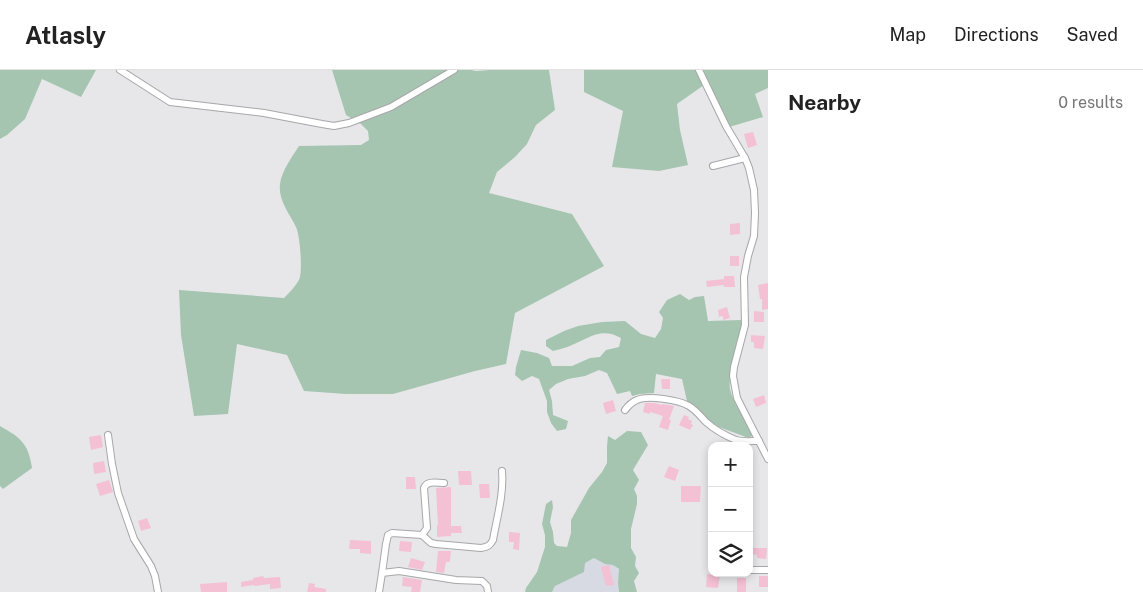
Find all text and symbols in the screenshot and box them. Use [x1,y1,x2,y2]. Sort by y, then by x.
text: Atlasly [25,21,106,49]
text: Map [889,24,926,45]
text: Directions [954,24,1039,45]
text: Saved [1067,24,1118,45]
text: Nearby [788,90,861,115]
text: 0 results [1058,93,1123,112]
map controls [708,442,753,577]
button: + [708,442,753,487]
button: − [708,487,753,532]
button: layers [708,532,753,577]

